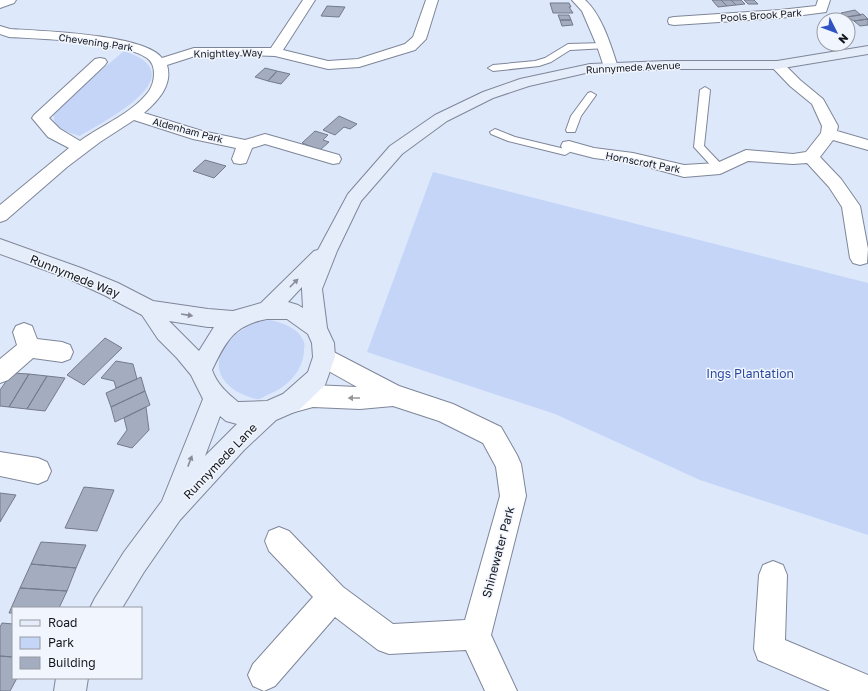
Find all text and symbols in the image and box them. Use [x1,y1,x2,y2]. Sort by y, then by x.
street label: Pools Brook Park [720,6,803,24]
north arrow [816,12,856,52]
street label: Chevening Park [58,31,134,53]
text: N [836,32,851,46]
street label: Knightley Way [193,46,263,60]
street label: Runnymede Avenue [585,59,681,75]
street label: Aldenham Park [151,115,225,145]
street label: Hornscroft Park [605,149,682,175]
street label: Runnymede Way [28,251,122,301]
one-way arrow [289,278,299,288]
one-way arrow [181,312,193,318]
park label: Ings Plantation [706,366,794,381]
one-way arrow [347,395,360,401]
street label: Runnymede Lane [180,420,260,502]
one-way arrow [188,455,194,467]
street label: Shinewater Park [479,504,517,599]
legend [12,607,142,679]
text: Road [48,615,77,630]
text: Park [48,635,74,650]
text: Building [48,655,96,670]

